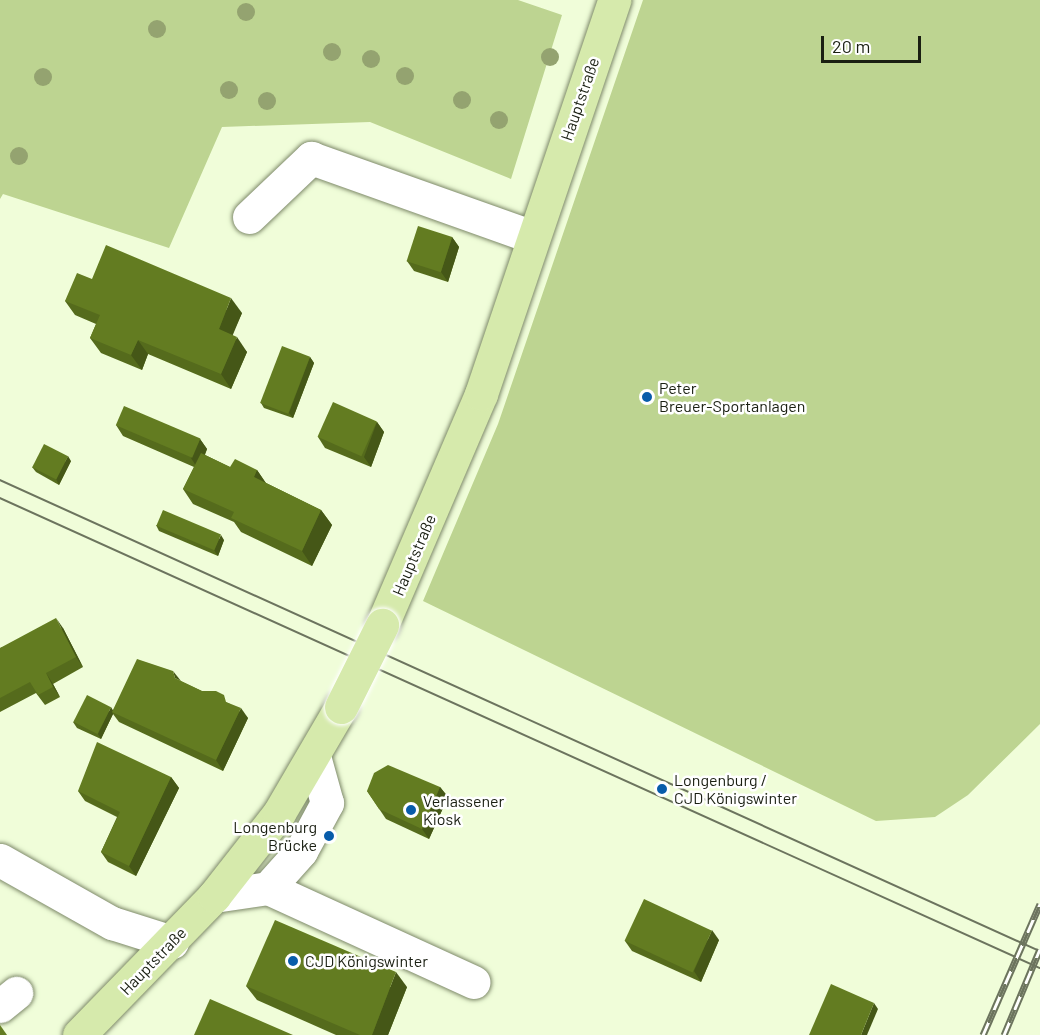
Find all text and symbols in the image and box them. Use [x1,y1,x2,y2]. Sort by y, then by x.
scale bar [824,24,924,62]
text: 20 m [832,35,870,57]
street label: Hauptstraße [557,55,603,143]
place label: Peter Breuer-Sportanlagen [659,378,805,416]
marker: Peter Breuer-Sportanlagen [640,390,654,404]
street label: Hauptstraße [388,511,440,599]
place label: Longenburg / CJD Königswinter [674,770,797,808]
marker: Longenburg / CJD Königswinter [655,782,669,796]
place label: Verlassener Kiosk [423,791,504,829]
marker: Verlassener Kiosk [404,803,418,817]
place label: Longenburg Brücke [233,817,317,855]
marker: Longenburg Brücke [322,829,336,843]
street label: Hauptstraße [116,923,190,999]
place label: CJD Königswinter [305,951,428,971]
marker: CJD Königswinter [286,954,300,968]

